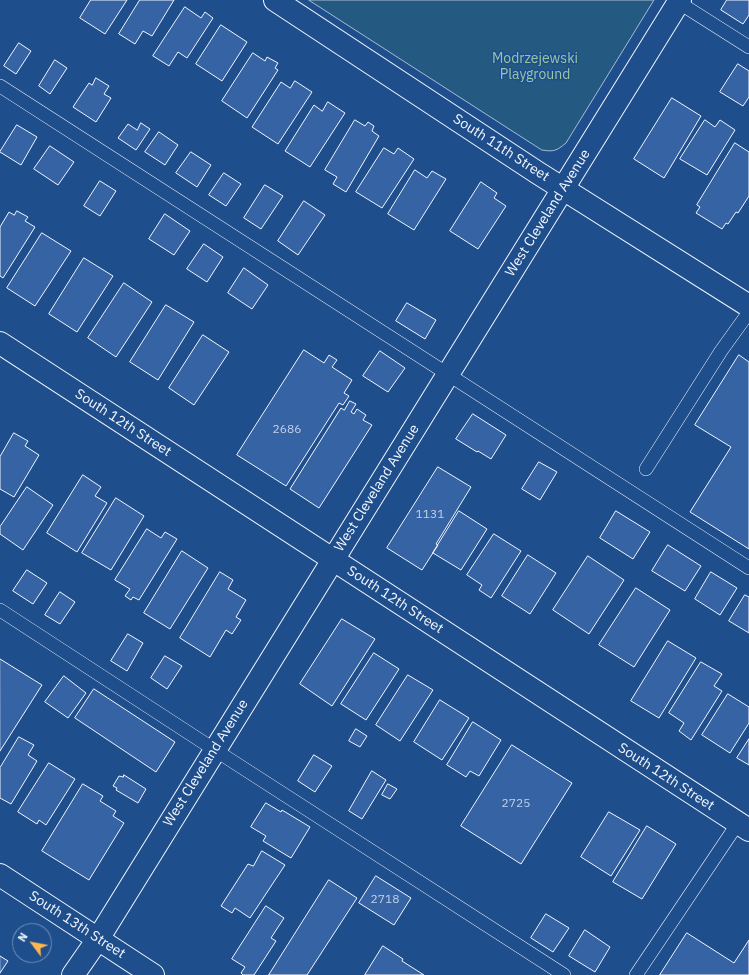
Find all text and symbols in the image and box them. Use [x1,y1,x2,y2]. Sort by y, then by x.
park label: Modrzejewski Playground [492,51,578,84]
street label: South 11th Street [450,111,552,185]
street label: West Cleveland Avenue [502,146,594,280]
street label: South 12th Street [72,386,174,460]
street label: West Cleveland Avenue [331,421,423,555]
house number: 2686 [273,423,301,437]
house number: 1131 [416,508,444,522]
street label: South 12th Street [344,563,446,637]
street label: West Cleveland Avenue [160,696,252,830]
street label: South 12th Street [615,740,717,814]
house number: 2725 [502,797,530,811]
street label: South 13th Street [26,888,128,962]
house number: 2718 [371,893,399,907]
north arrow [12,923,52,963]
text: N [15,930,31,944]

